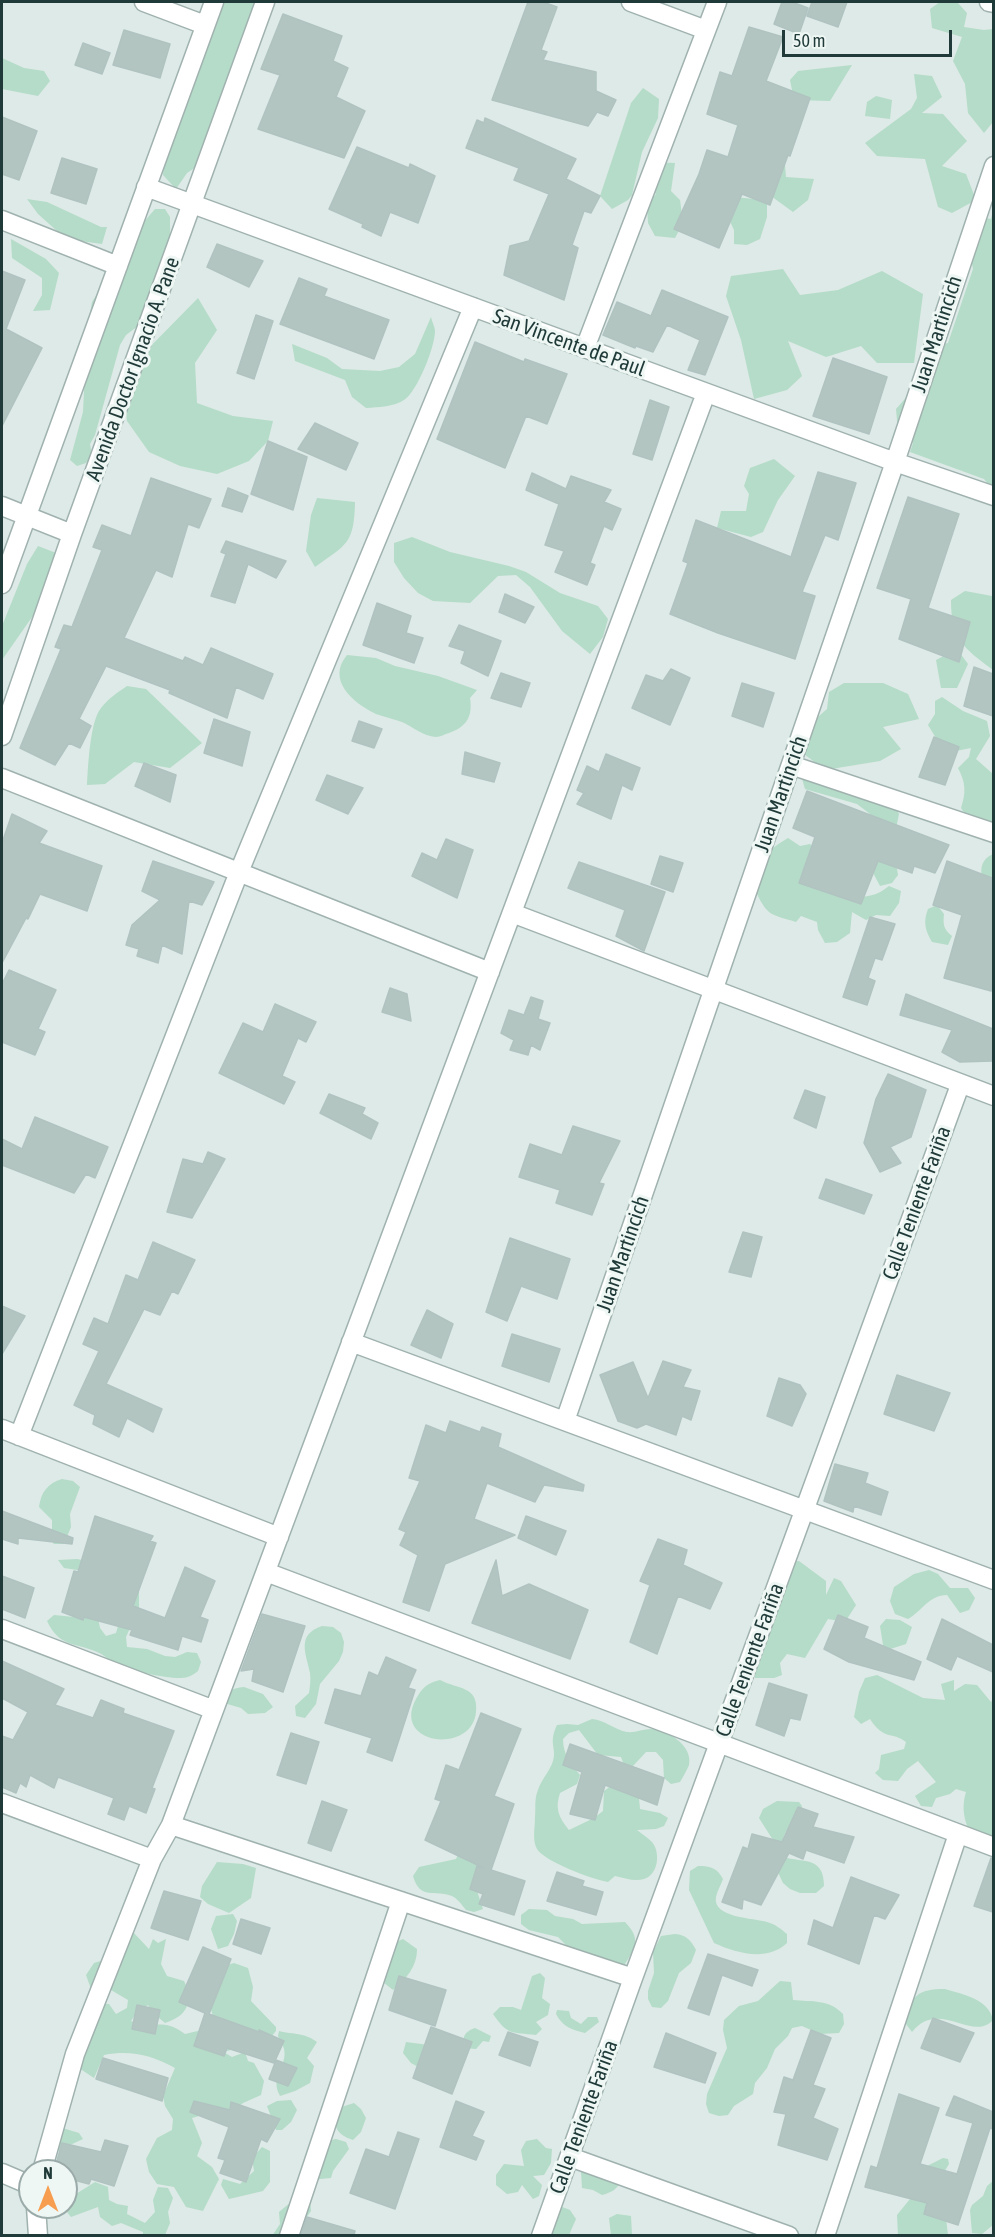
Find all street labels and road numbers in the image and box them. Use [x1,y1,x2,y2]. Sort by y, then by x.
street label: Avenida Doctor Ignacio A. Pane [81,254,185,484]
street label: Juan Martincich [906,273,968,395]
street label: San Vincente de Paul [489,304,649,382]
street label: Juan Martincich [749,733,813,855]
street label: Calle Teniente Fariña [877,1123,957,1283]
street label: Juan Martincich [591,1193,655,1315]
street label: Calle Teniente Fariña [710,1580,790,1740]
street label: Calle Teniente Fariña [544,2037,624,2197]

